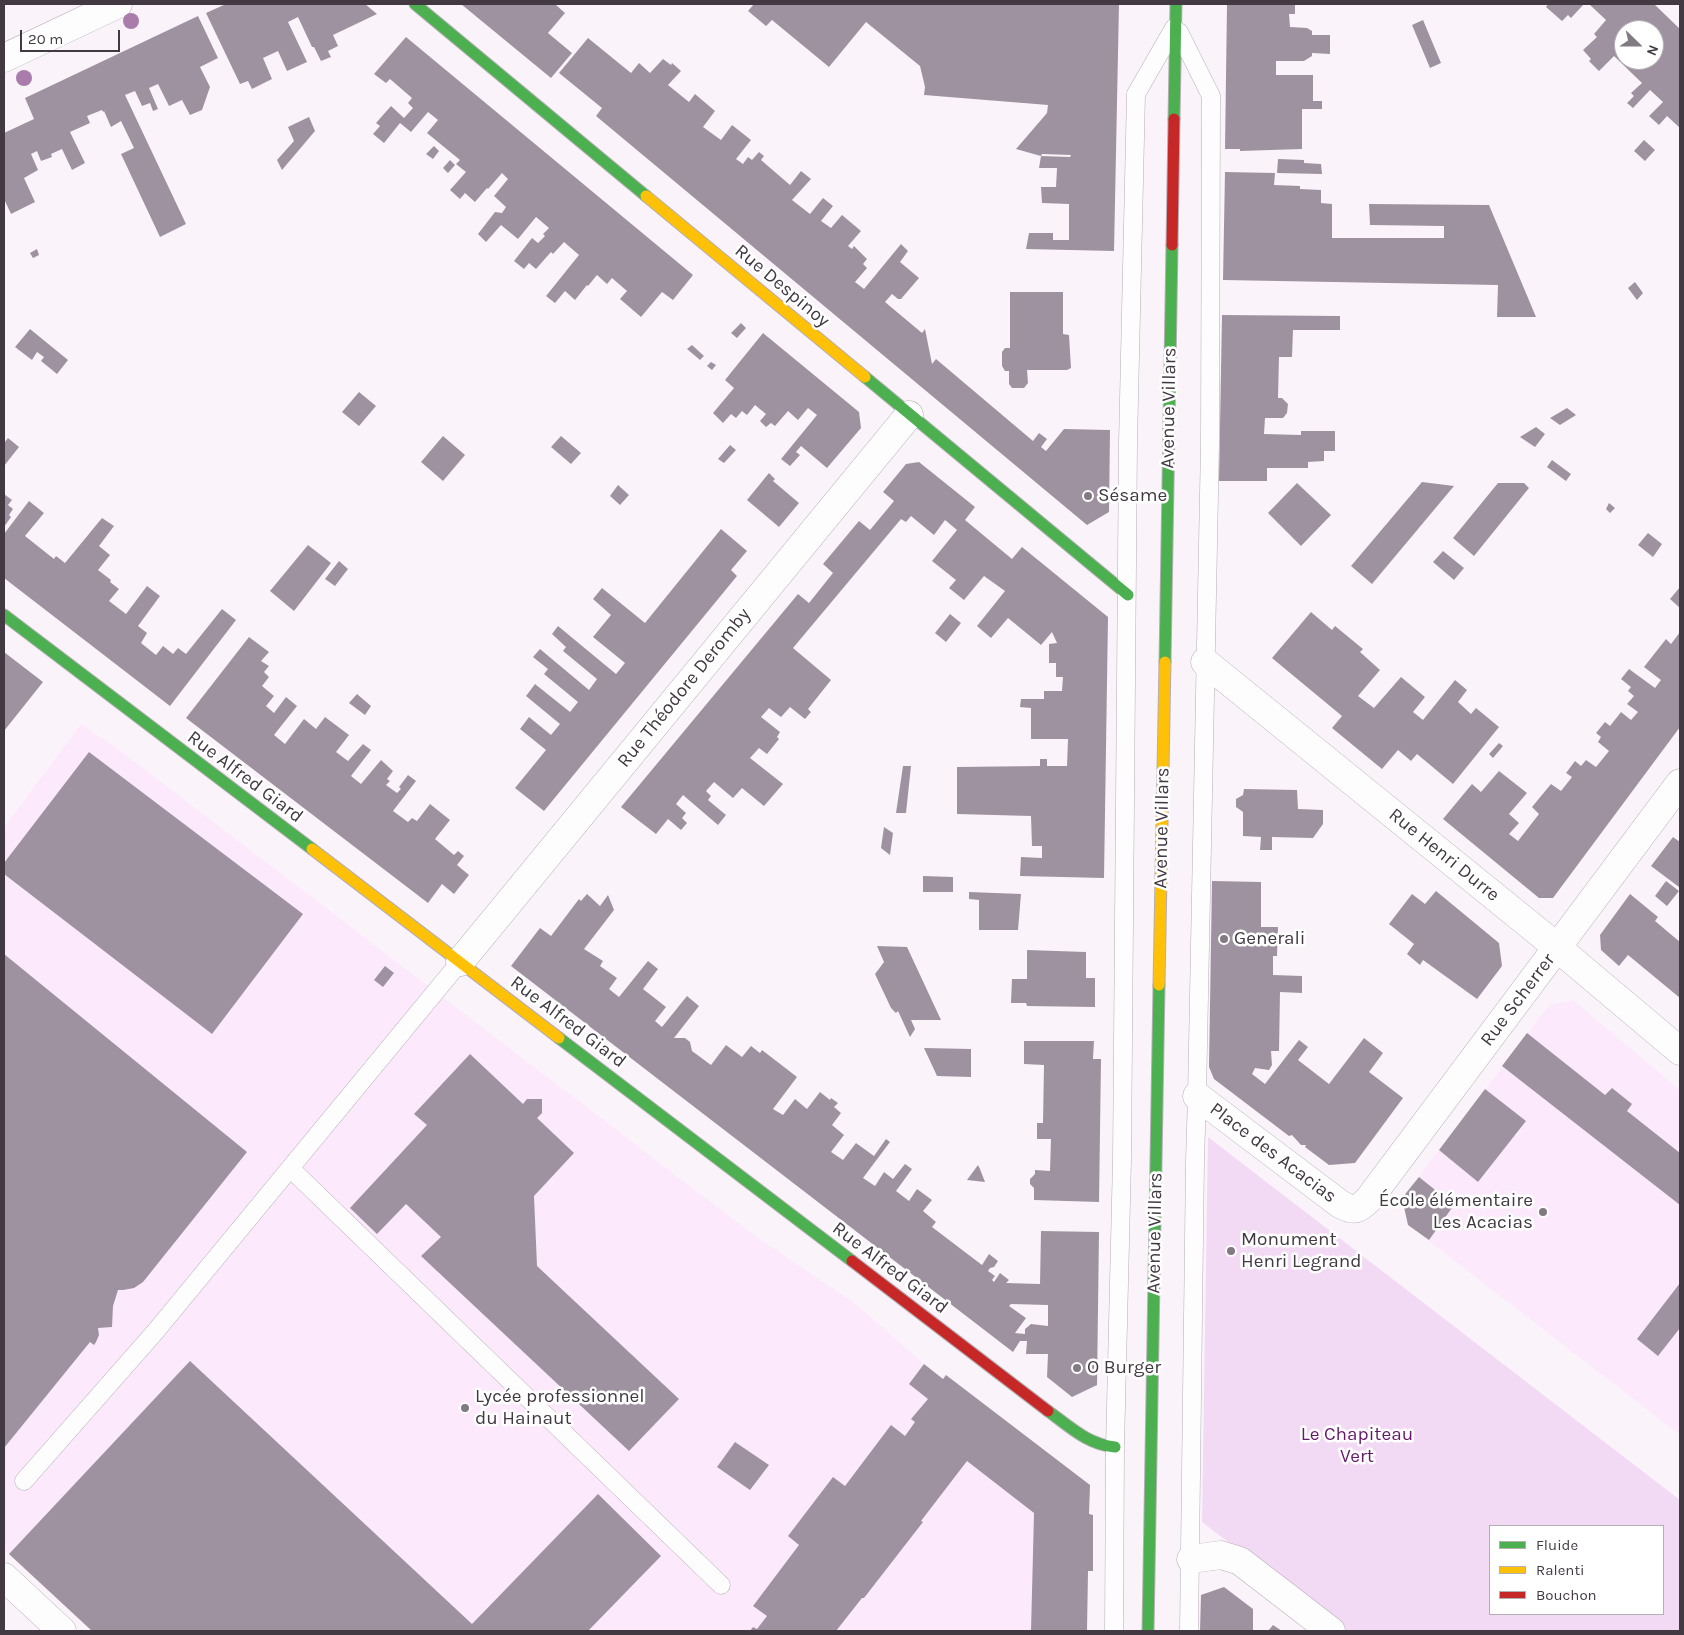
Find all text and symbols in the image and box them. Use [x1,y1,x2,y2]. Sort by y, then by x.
scale bar [22,20,122,52]
north arrow [1614,20,1664,70]
text: 20 m [28,30,63,48]
text: N [1643,43,1662,58]
street label: Rue Despinoy [730,240,834,332]
street label: Avenue Villars [1157,347,1181,469]
place label: Sésame [1098,485,1167,507]
marker: Sésame [1082,490,1094,502]
street label: Rue Théodore Deromby [613,604,755,772]
street label: Rue Alfred Giard [183,726,307,828]
street label: Avenue Villars [1150,767,1174,889]
street label: Rue Henri Durre [1384,803,1504,907]
place label: Generali [1234,928,1306,950]
marker: Generali [1218,933,1230,945]
street label: Rue Scherrer [1476,949,1560,1051]
street label: Rue Alfred Giard [506,971,630,1073]
street label: Place des Acacias [1205,1098,1341,1208]
street label: Avenue Villars [1143,1172,1167,1294]
place label: École élémentaire Les Acacias [1379,1190,1533,1234]
marker: École élémentaire Les Acacias [1537,1206,1549,1218]
street label: Rue Alfred Giard [828,1217,952,1319]
place label: Monument Henri Legrand [1241,1229,1361,1273]
marker: Monument Henri Legrand [1225,1245,1237,1257]
place label: O Burger [1087,1357,1161,1379]
marker: O Burger [1071,1362,1083,1374]
place label: Lycée professionnel du Hainaut [475,1386,645,1430]
marker: Lycée professionnel du Hainaut [459,1402,471,1414]
park label: Le Chapiteau Vert [1301,1424,1413,1468]
legend [1489,1525,1664,1615]
text: Fluide [1536,1536,1578,1554]
text: Ralenti [1536,1561,1585,1579]
text: Bouchon [1536,1586,1597,1604]

